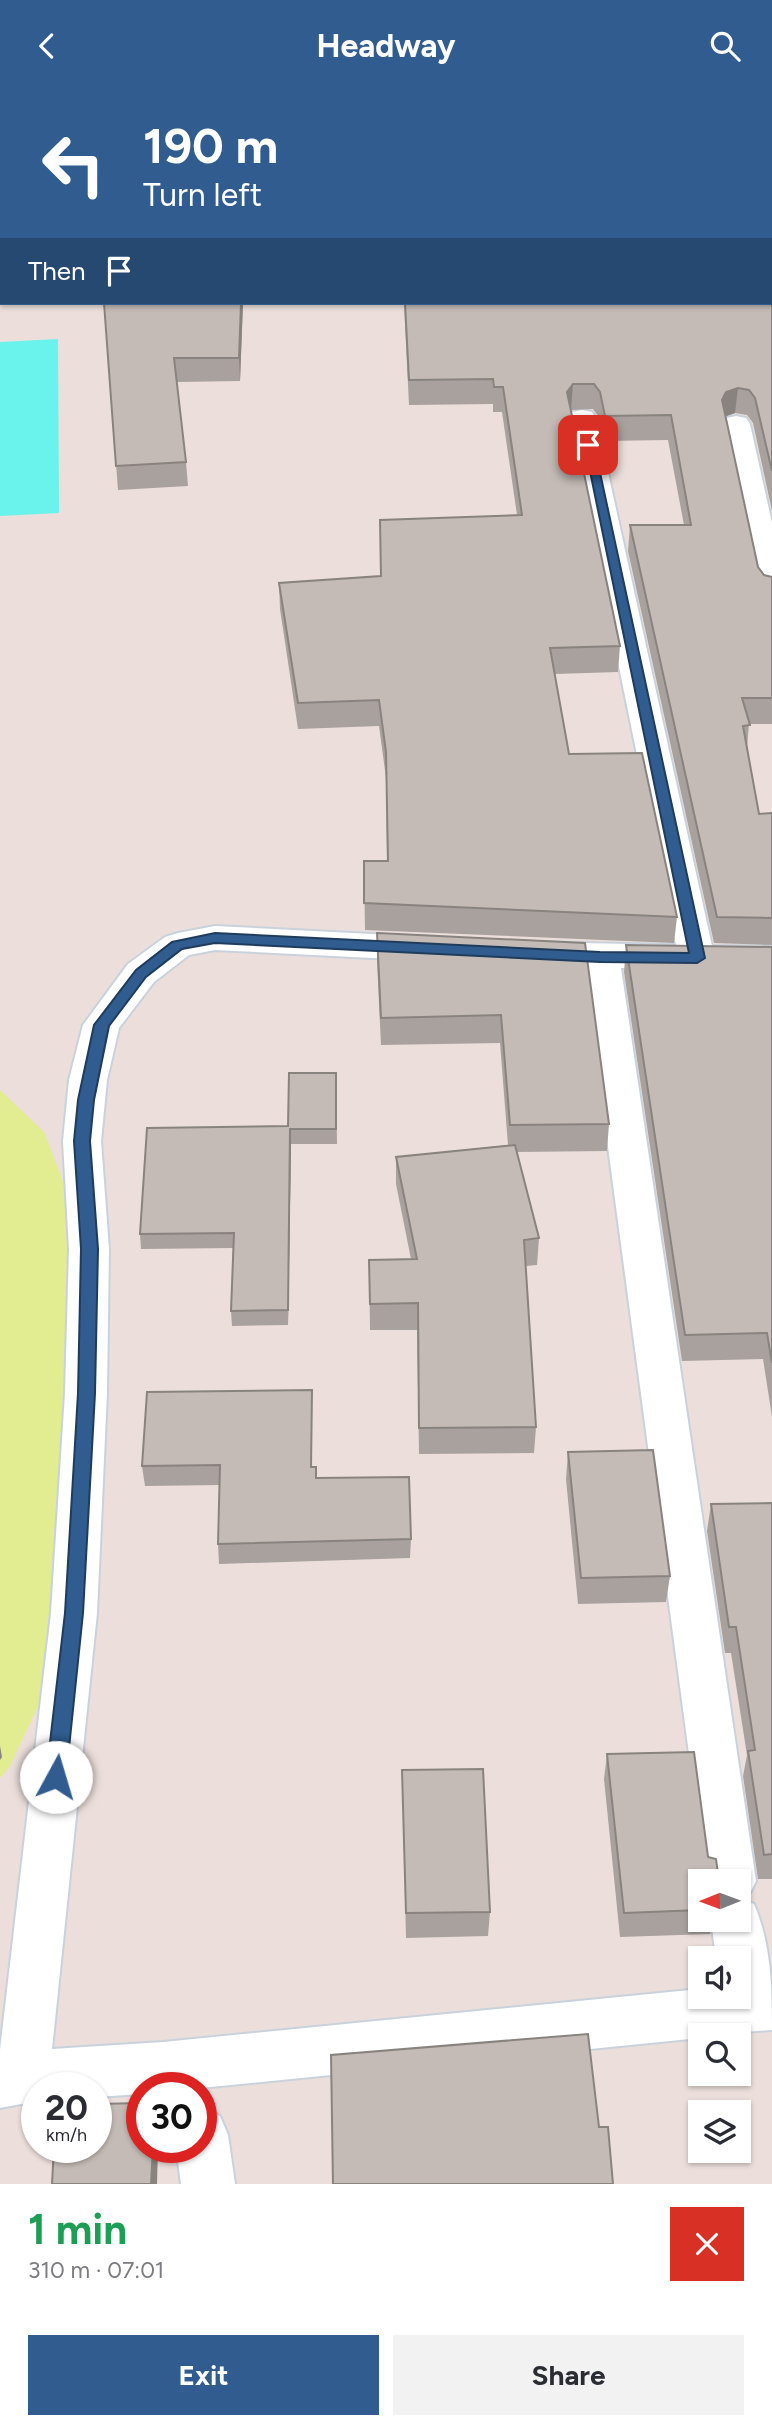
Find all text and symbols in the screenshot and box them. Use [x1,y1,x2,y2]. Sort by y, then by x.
icon: back [28,27,66,65]
text: Headway [316,27,456,65]
icon: search [706,27,744,65]
text: 190 m [143,116,278,175]
icon: left [28,119,119,210]
text: Turn left [143,176,262,214]
icon: arrive [100,252,138,290]
text: Then [28,255,86,287]
pin [558,415,618,475]
icon: arrive [569,426,607,464]
position arrow [19,1740,93,1814]
north arrow [688,1869,751,1932]
map controls [688,1869,751,2163]
button: sound [688,1946,751,2009]
button: search [688,2023,751,2086]
speed limit sign: 30 [126,2072,217,2163]
text: 20 [45,2087,88,2129]
button: layers [688,2100,751,2163]
text: km/h [46,2124,87,2146]
text: 1 min [28,2204,127,2255]
button: close [670,2207,744,2281]
text: 310 m · 07:01 [28,2256,164,2284]
button: Exit [28,2335,379,2415]
button: Share [393,2335,744,2415]

